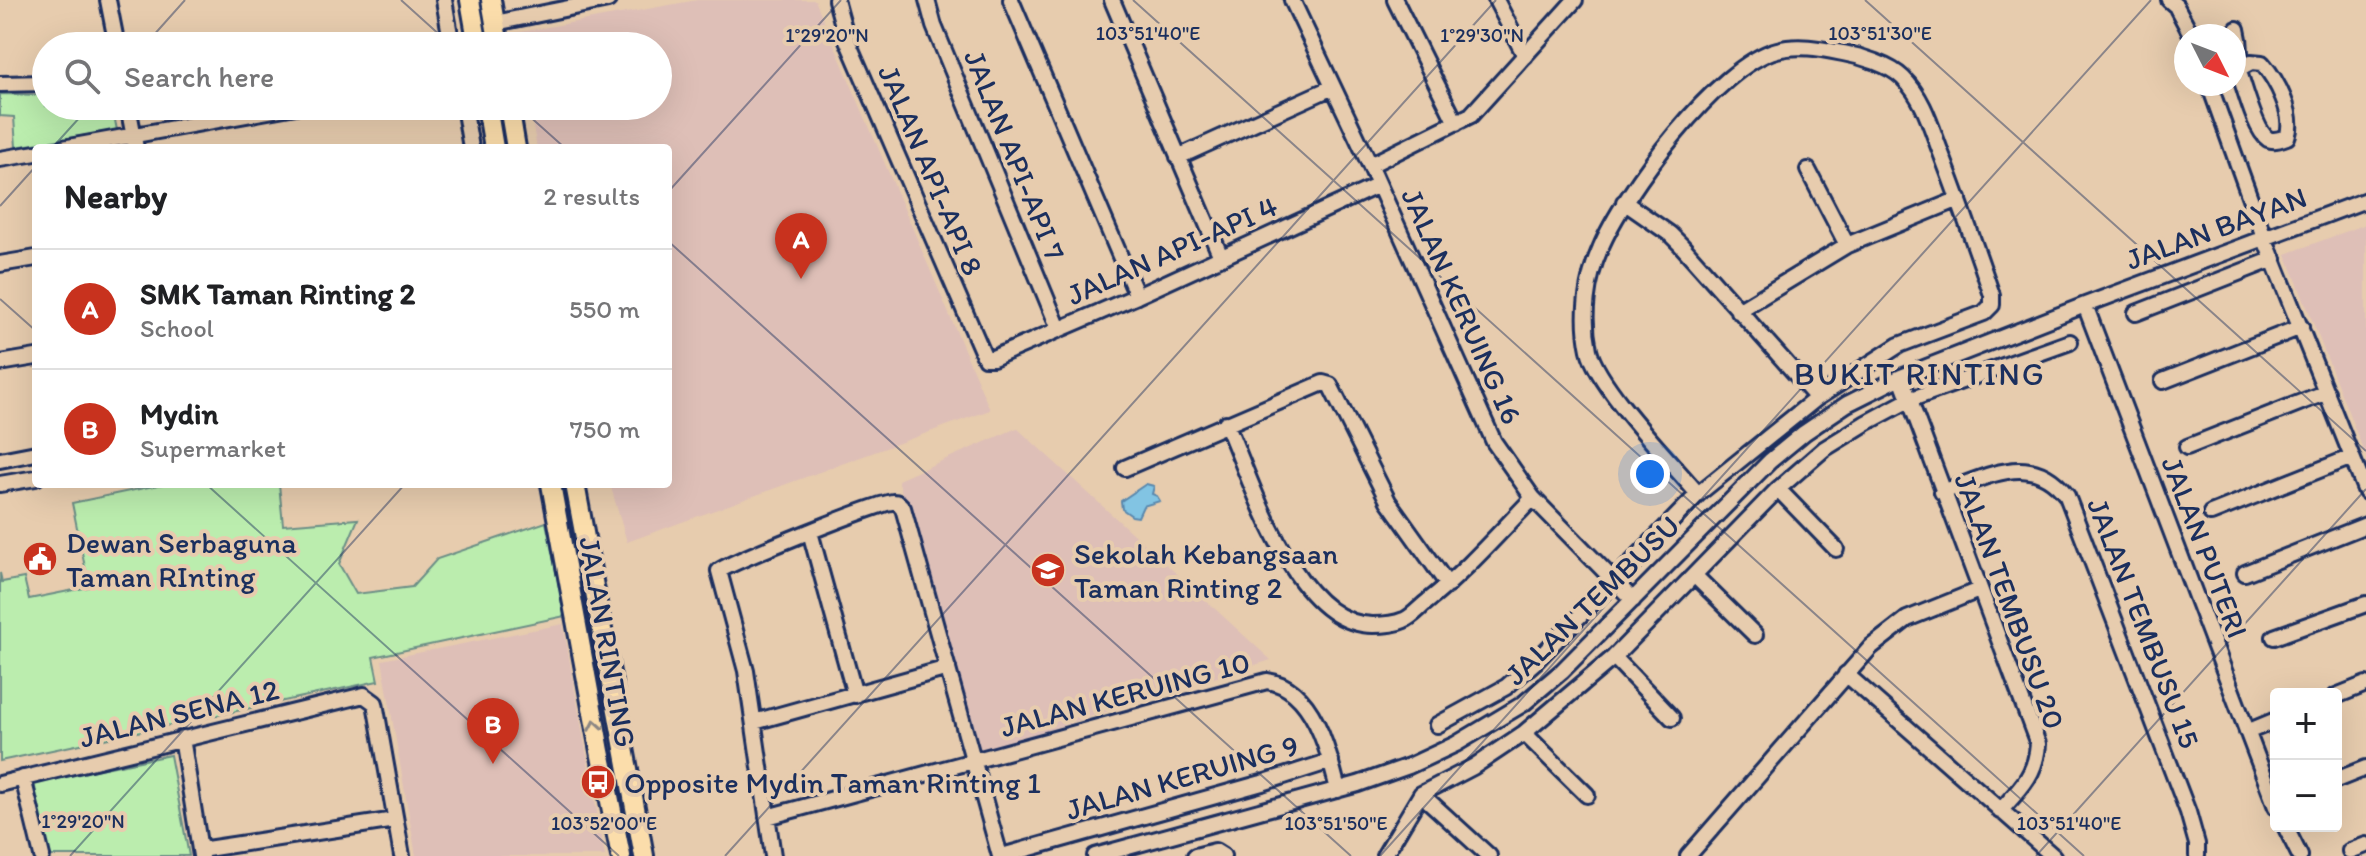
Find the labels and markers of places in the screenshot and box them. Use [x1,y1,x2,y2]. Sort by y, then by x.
pin: A [775,213,827,279]
place label: Dewan Serbaguna Taman RInting [66,524,297,595]
place label: Sekolah Kebangsaan Taman Rinting 2 [1074,535,1338,606]
public building icon: Dewan Serbaguna Taman RInting [21,540,59,578]
school or university icon: Sekolah Kebangsaan Taman Rinting 2 [1029,551,1067,589]
pin: B [467,698,519,764]
bus stop icon: Opposite Mydin Taman Rinting 1 [579,763,617,801]
place label: Opposite Mydin Taman Rinting 1 [624,764,1041,801]

